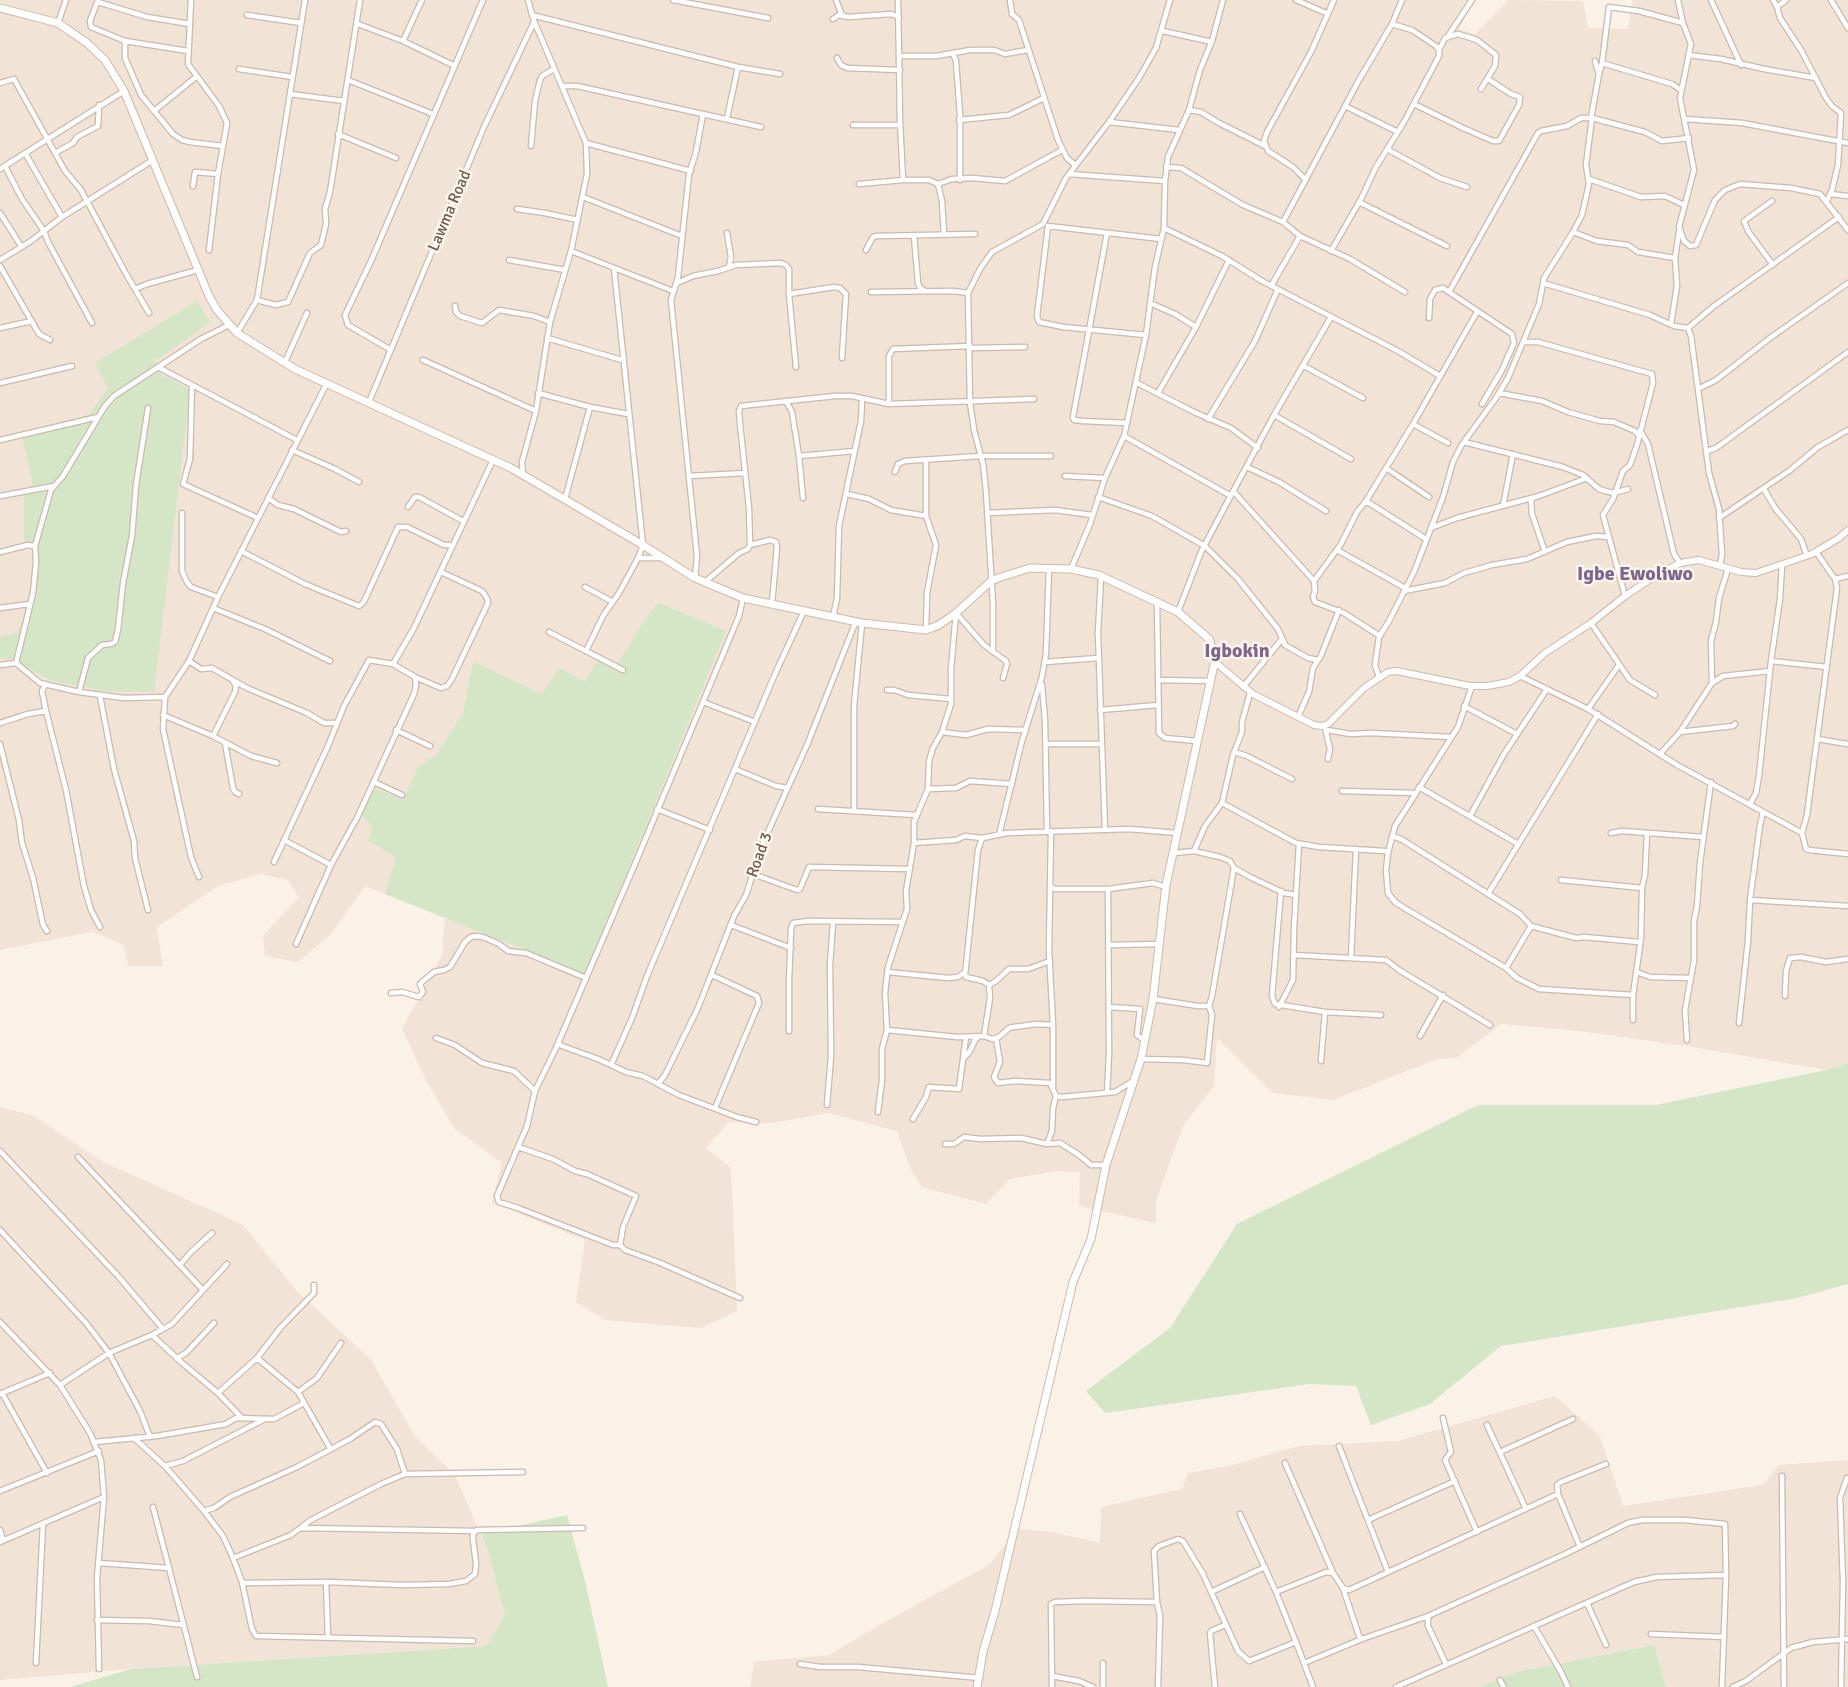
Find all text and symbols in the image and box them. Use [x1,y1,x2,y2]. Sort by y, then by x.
street label: Lawma Road [424,168,476,254]
district label: Igbe Ewoliwo [1577,563,1693,587]
district label: Igbokin [1204,640,1270,664]
street label: Road 3 [743,830,777,880]

